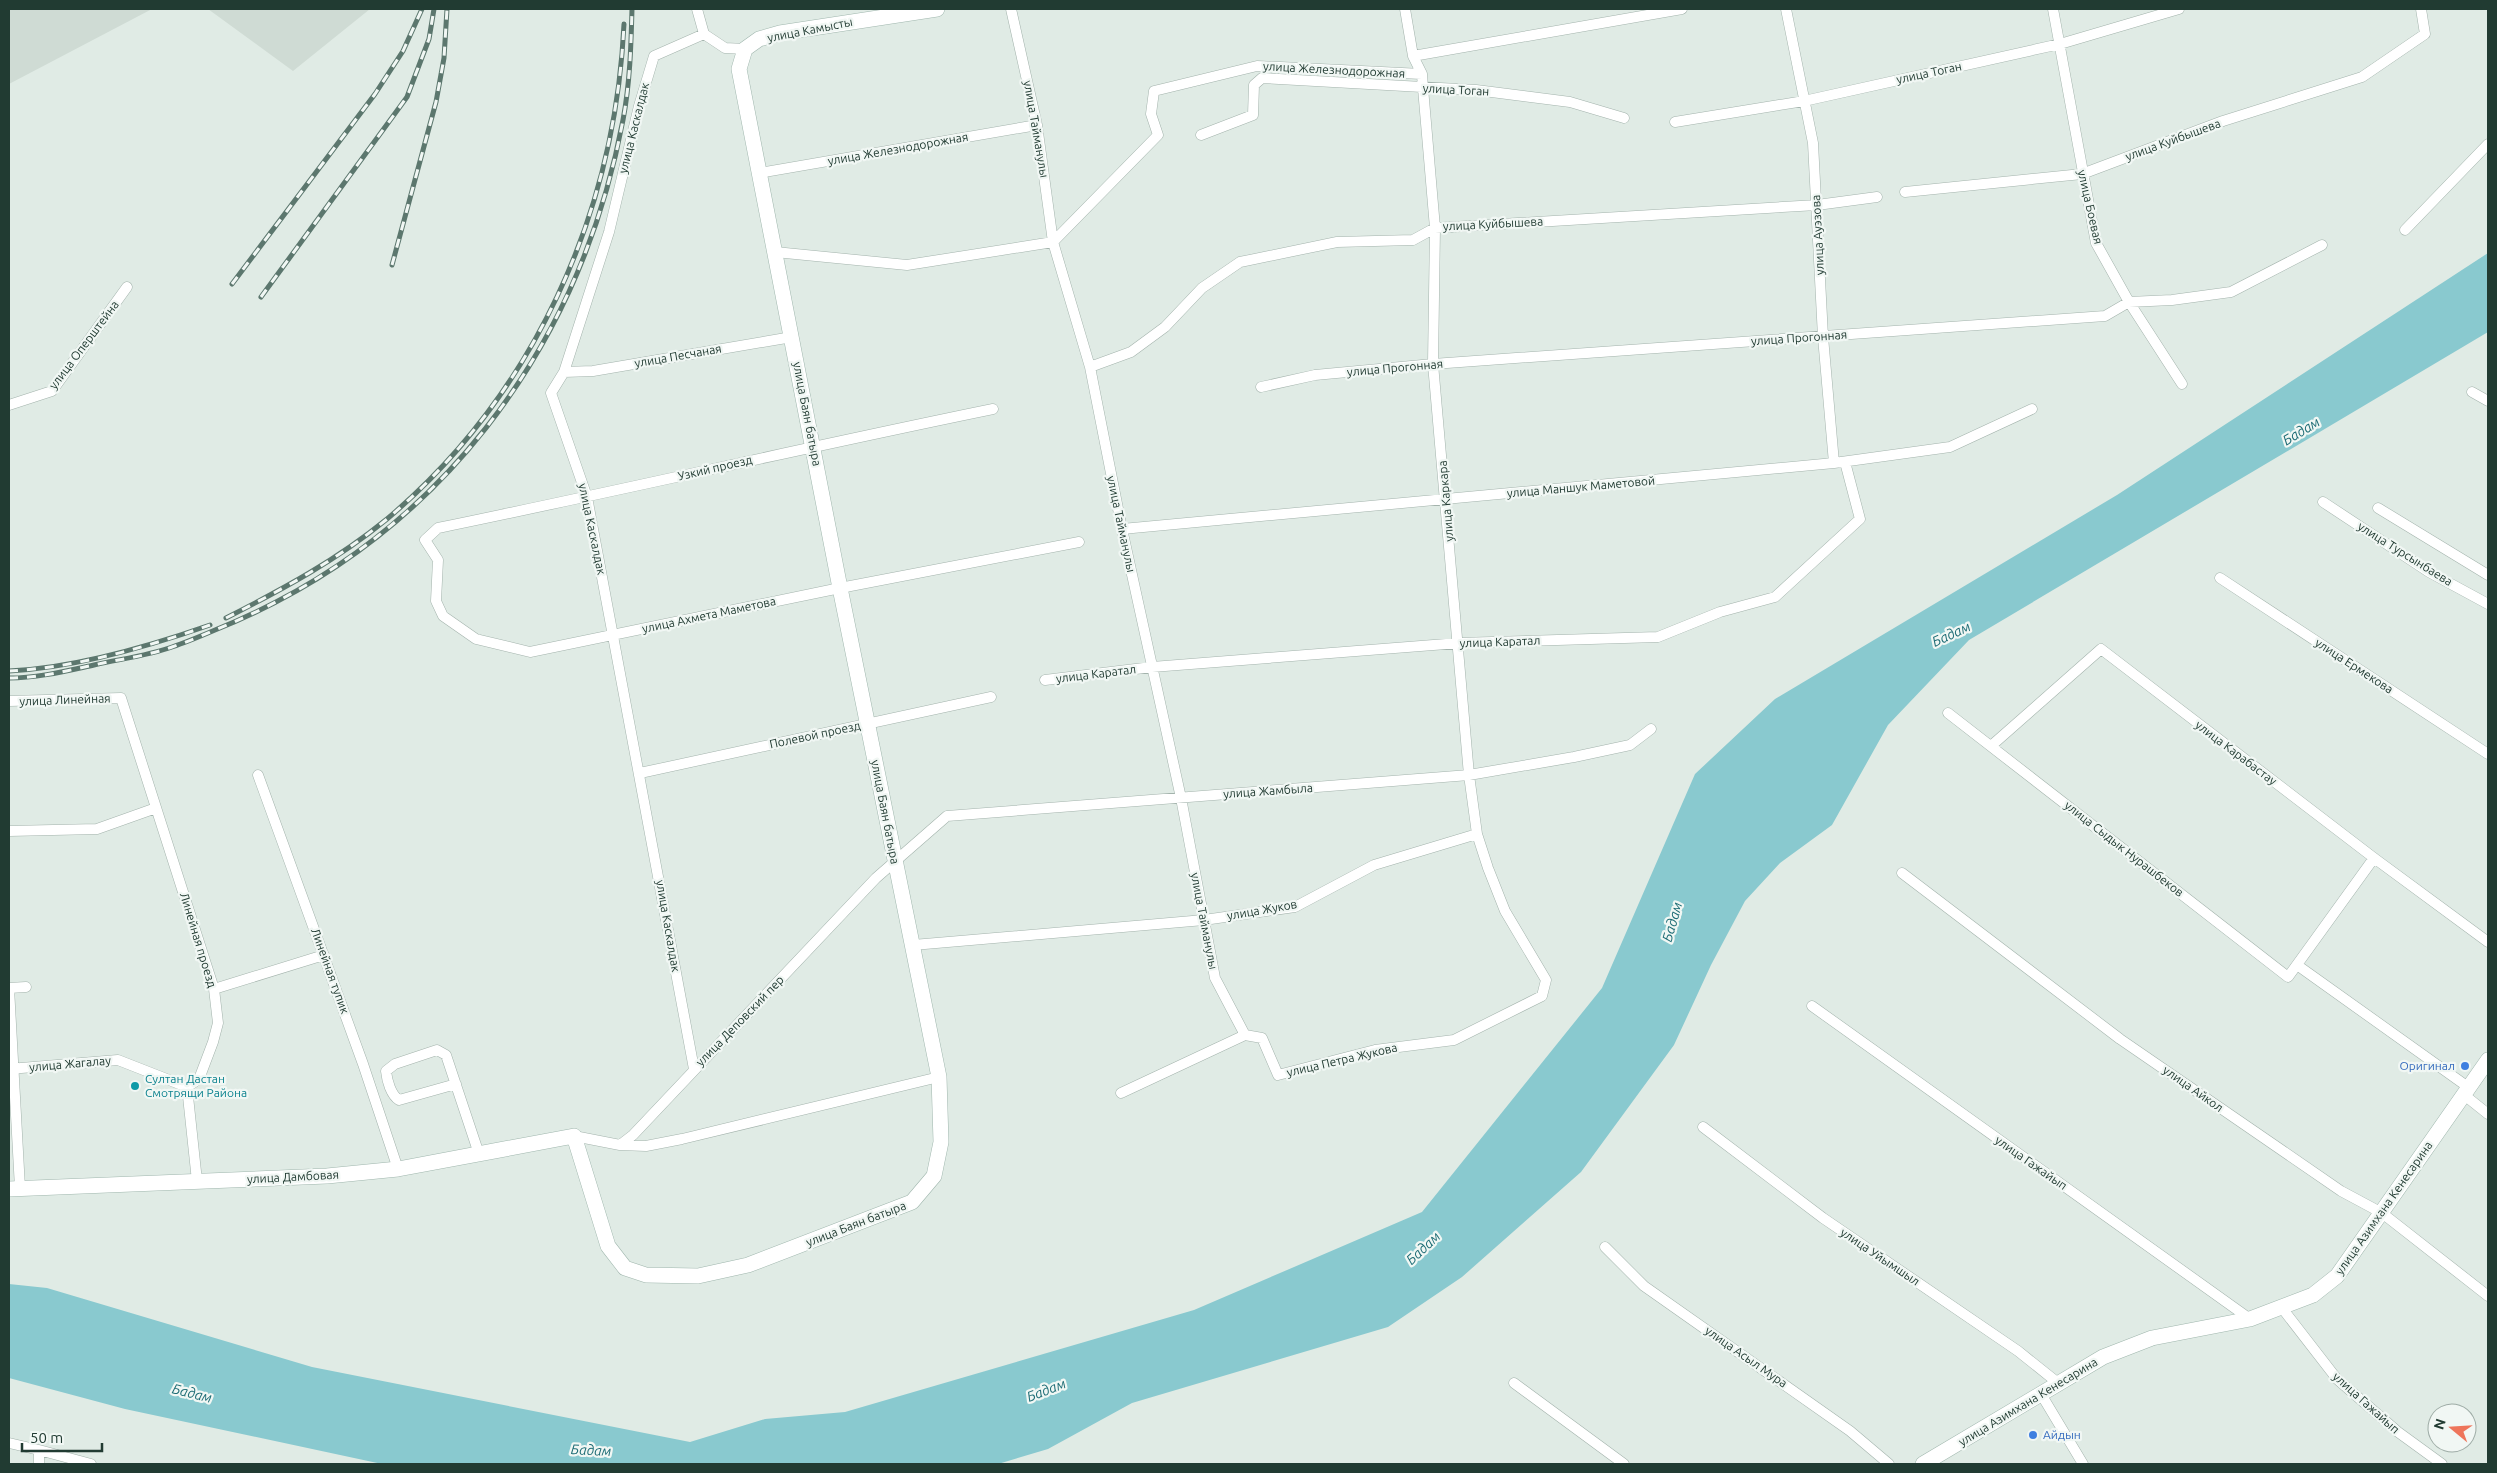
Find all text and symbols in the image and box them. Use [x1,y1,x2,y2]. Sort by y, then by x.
street label: улица Камысты [766,15,854,44]
street label: улица Железнодорожная [1263,59,1405,80]
street label: улица Тоган [1895,59,1963,86]
street label: улица Тайманулы [1022,79,1051,179]
street label: улица Каскалдак [616,81,651,175]
street label: улица Тоган [1422,81,1490,98]
street label: улица Куйбышева [2123,116,2222,163]
street label: улица Железнодорожная [827,130,969,167]
street label: улица Боевая [2076,168,2105,245]
street label: улица Ауэзова [1809,194,1826,276]
street label: улица Куйбышева [1442,214,1543,233]
street label: улица Оперштейна [46,298,121,392]
street label: улица Прогонная [1750,328,1848,347]
street label: улица Песчаная [633,341,722,370]
street label: улица Прогонная [1346,357,1444,378]
street label: улица Баян батыра [791,361,824,467]
water label: Бадам [2280,414,2322,448]
street label: Узкий проезд [676,453,753,482]
street label: улица Каркара [1435,460,1456,542]
street label: улица Тайманулы [1105,474,1138,573]
street label: улица Маншук Маметовой [1506,474,1656,499]
street label: улица Каскалдак [576,482,609,576]
street label: улица Турсынбаева [2356,519,2455,588]
street label: улица Ахмета Маметова [641,594,777,635]
water label: Бадам [1929,618,1973,650]
street label: улица Каратал [1459,634,1541,649]
street label: улица Ермекова [2313,635,2396,696]
street label: улица Каратал [1055,662,1137,685]
street label: улица Линейная [19,691,111,708]
street label: улица Карабастау [2193,718,2280,788]
street label: Полевой проезд [768,719,862,751]
street label: улица Баян батыра [869,759,902,865]
street label: улица Жамбыла [1223,781,1313,800]
street label: улица Сыдык Нурашбеков [2062,798,2186,899]
street label: улица Тайманулы [1189,871,1220,970]
street label: улица Каскалдак [654,879,683,973]
street label: Линейная проезд [178,891,219,989]
street label: улица Жуков [1226,897,1298,922]
water label: Бадам [1659,900,1685,944]
street label: Линейная тупик [309,926,352,1015]
street label: улица Деповский пер [693,973,786,1068]
street label: улица Петра Жукова [1285,1040,1399,1079]
street label: улица Жагалау [28,1053,112,1074]
place label: Оригинал [2399,1059,2455,1072]
marker: Оригинал [2459,1060,2471,1072]
street label: улица Айкол [2161,1063,2226,1114]
place label: Султан Дастан Смотрящи Района [145,1072,247,1099]
marker: Султан Дастан Смотрящи Района [129,1080,141,1092]
street label: улица Гажайып [1993,1133,2070,1192]
street label: улица Азимхана Кенесарина [2332,1139,2435,1277]
street label: улица Дамбовая [247,1168,339,1185]
street label: улица Баян батыра [804,1198,908,1249]
street label: улица Уйымшыл [1838,1225,1922,1288]
water label: Бадам [1403,1228,1443,1268]
street label: улица Асыл Мура [1703,1323,1790,1390]
street label: улица Азимхана Кенесарина [1956,1355,2100,1448]
street label: улица Гажайып [2331,1369,2402,1436]
water label: Бадам [1024,1375,1068,1405]
water label: Бадам [170,1380,214,1406]
north arrow [2427,1403,2477,1453]
text: N [2430,1417,2449,1431]
scale bar [22,1420,102,1452]
place label: Айдын [2043,1428,2081,1441]
text: 50 m [30,1429,63,1446]
marker: Айдын [2027,1429,2039,1441]
water label: Бадам [570,1441,612,1459]

